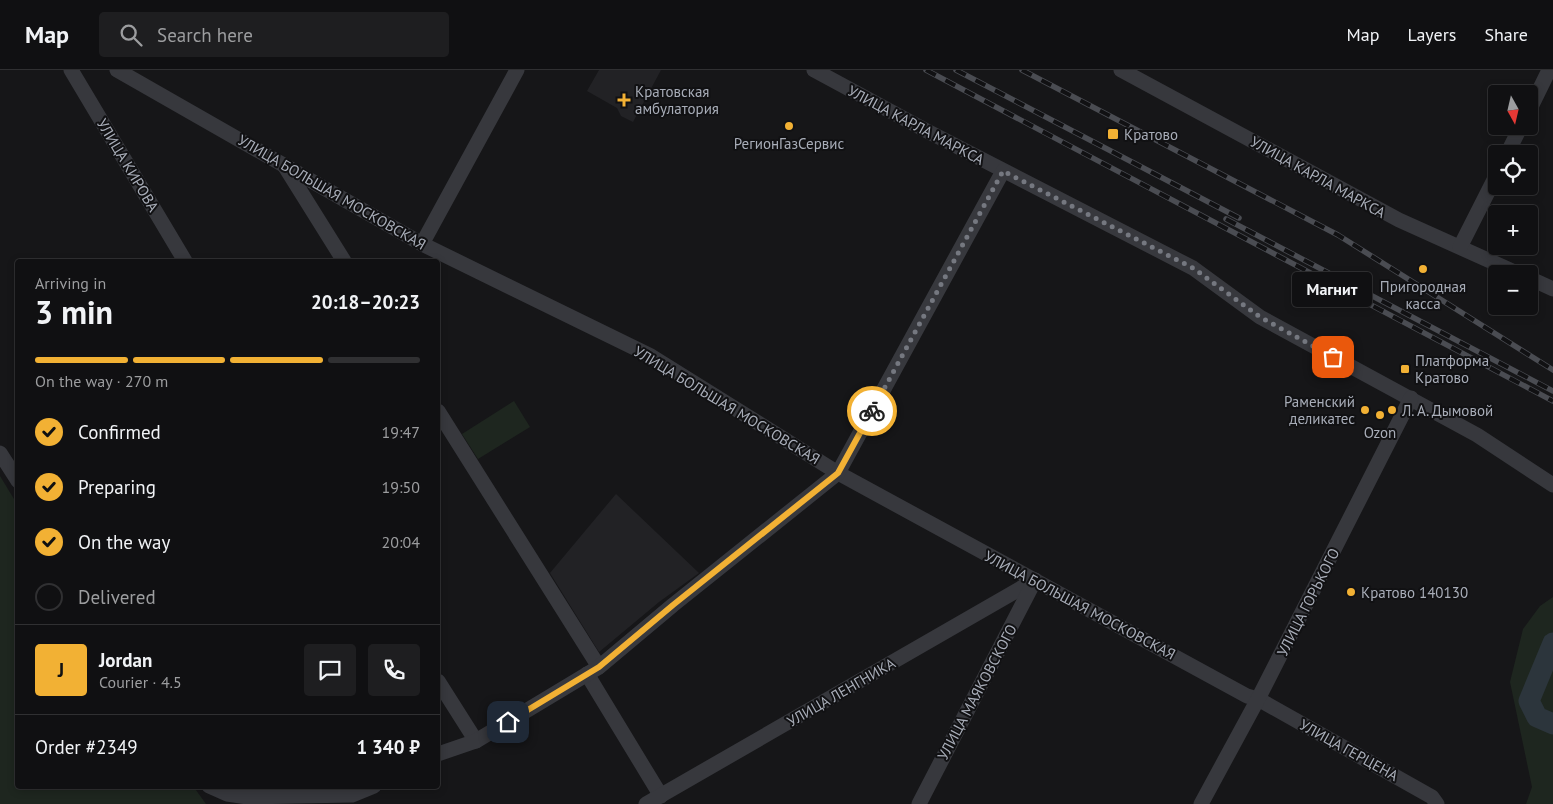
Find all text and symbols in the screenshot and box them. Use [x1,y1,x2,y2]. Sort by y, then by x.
search box [99,12,449,57]
text: Map [25,19,69,50]
icon: search [117,21,145,49]
text: Search here [157,23,253,47]
text: Map [1347,23,1379,46]
text: Layers [1407,23,1456,46]
text: Share [1484,23,1528,46]
street label: УЛИЦА КАРЛА МАРКСА [845,81,988,169]
place label: Кратовская амбулатория [635,82,719,118]
north arrow [1488,85,1538,135]
map controls [1488,85,1538,315]
marker: Кратовская амбулатория [617,93,631,107]
street label: УЛИЦА КИРОВА [93,115,163,215]
marker: РегионГазСервис [783,120,795,132]
place label: Кратово [1124,125,1178,144]
marker: Кратово [1106,127,1120,141]
street label: УЛИЦА БОЛЬШАЯ МОСКОВСКАЯ [235,130,429,254]
street label: УЛИЦА КАРЛА МАРКСА [1247,132,1389,222]
place label: РегионГазСервис [734,134,845,153]
button: locate [1488,145,1538,195]
button: + [1488,205,1538,255]
marker: Пригородная касса [1417,263,1429,275]
button: − [1488,265,1538,315]
callout: Магнит [1293,272,1373,307]
text: Arriving in [35,273,106,293]
place label: Пригородная касса [1380,277,1466,313]
text: Магнит [1307,279,1357,299]
text: 20:18–20:23 [311,290,420,314]
text: 3 min [35,291,113,333]
pin [1312,336,1354,378]
street label: УЛИЦА БОЛЬШАЯ МОСКОВСКАЯ [630,342,824,468]
icon: bag [1319,343,1347,371]
place label: Платформа Кратово [1415,351,1489,387]
marker: Платформа Кратово [1399,363,1411,375]
text: On the way · 270 m [35,371,168,391]
courier [847,386,897,436]
place label: Раменский деликатес [1284,392,1355,428]
icon: bike [858,397,886,425]
place label: Л. А. Дымовой [1401,401,1493,420]
marker: Раменский деликатес [1359,404,1371,416]
marker: Л. А. Дымовой [1386,404,1398,416]
marker: Ozon [1374,409,1386,421]
icon: check [35,418,63,446]
text: Confirmed [78,420,161,444]
text: 19:47 [382,422,420,442]
place label: Ozon [1364,423,1396,442]
icon: check [35,473,63,501]
text: Preparing [78,475,156,499]
text: 19:50 [382,477,420,497]
icon: check [35,528,63,556]
text: On the way [78,530,170,554]
text: 20:04 [382,532,420,552]
street label: УЛИЦА ГОРЬКОГО [1273,545,1343,659]
street label: УЛИЦА БОЛЬШАЯ МОСКОВСКАЯ [981,546,1179,664]
place label: Кратово 140130 [1361,583,1468,602]
text: Delivered [78,585,156,609]
marker: Кратово 140130 [1345,586,1357,598]
street label: УЛИЦА МАЯКОВСКОГО [933,621,1021,763]
button: chat [304,644,356,696]
button: phone [368,644,420,696]
text: Jordan [99,648,152,672]
street label: УЛИЦА ЛЕНГНИКА [783,653,899,731]
text: J [58,658,64,682]
text: Courier · 4.5 [99,672,182,692]
pin [487,701,529,743]
icon: home [494,708,522,736]
street label: УЛИЦА ГЕРЦЕНА [1296,715,1402,785]
text: Order #2349 [35,735,138,759]
text: 1 340 ₽ [357,735,420,759]

